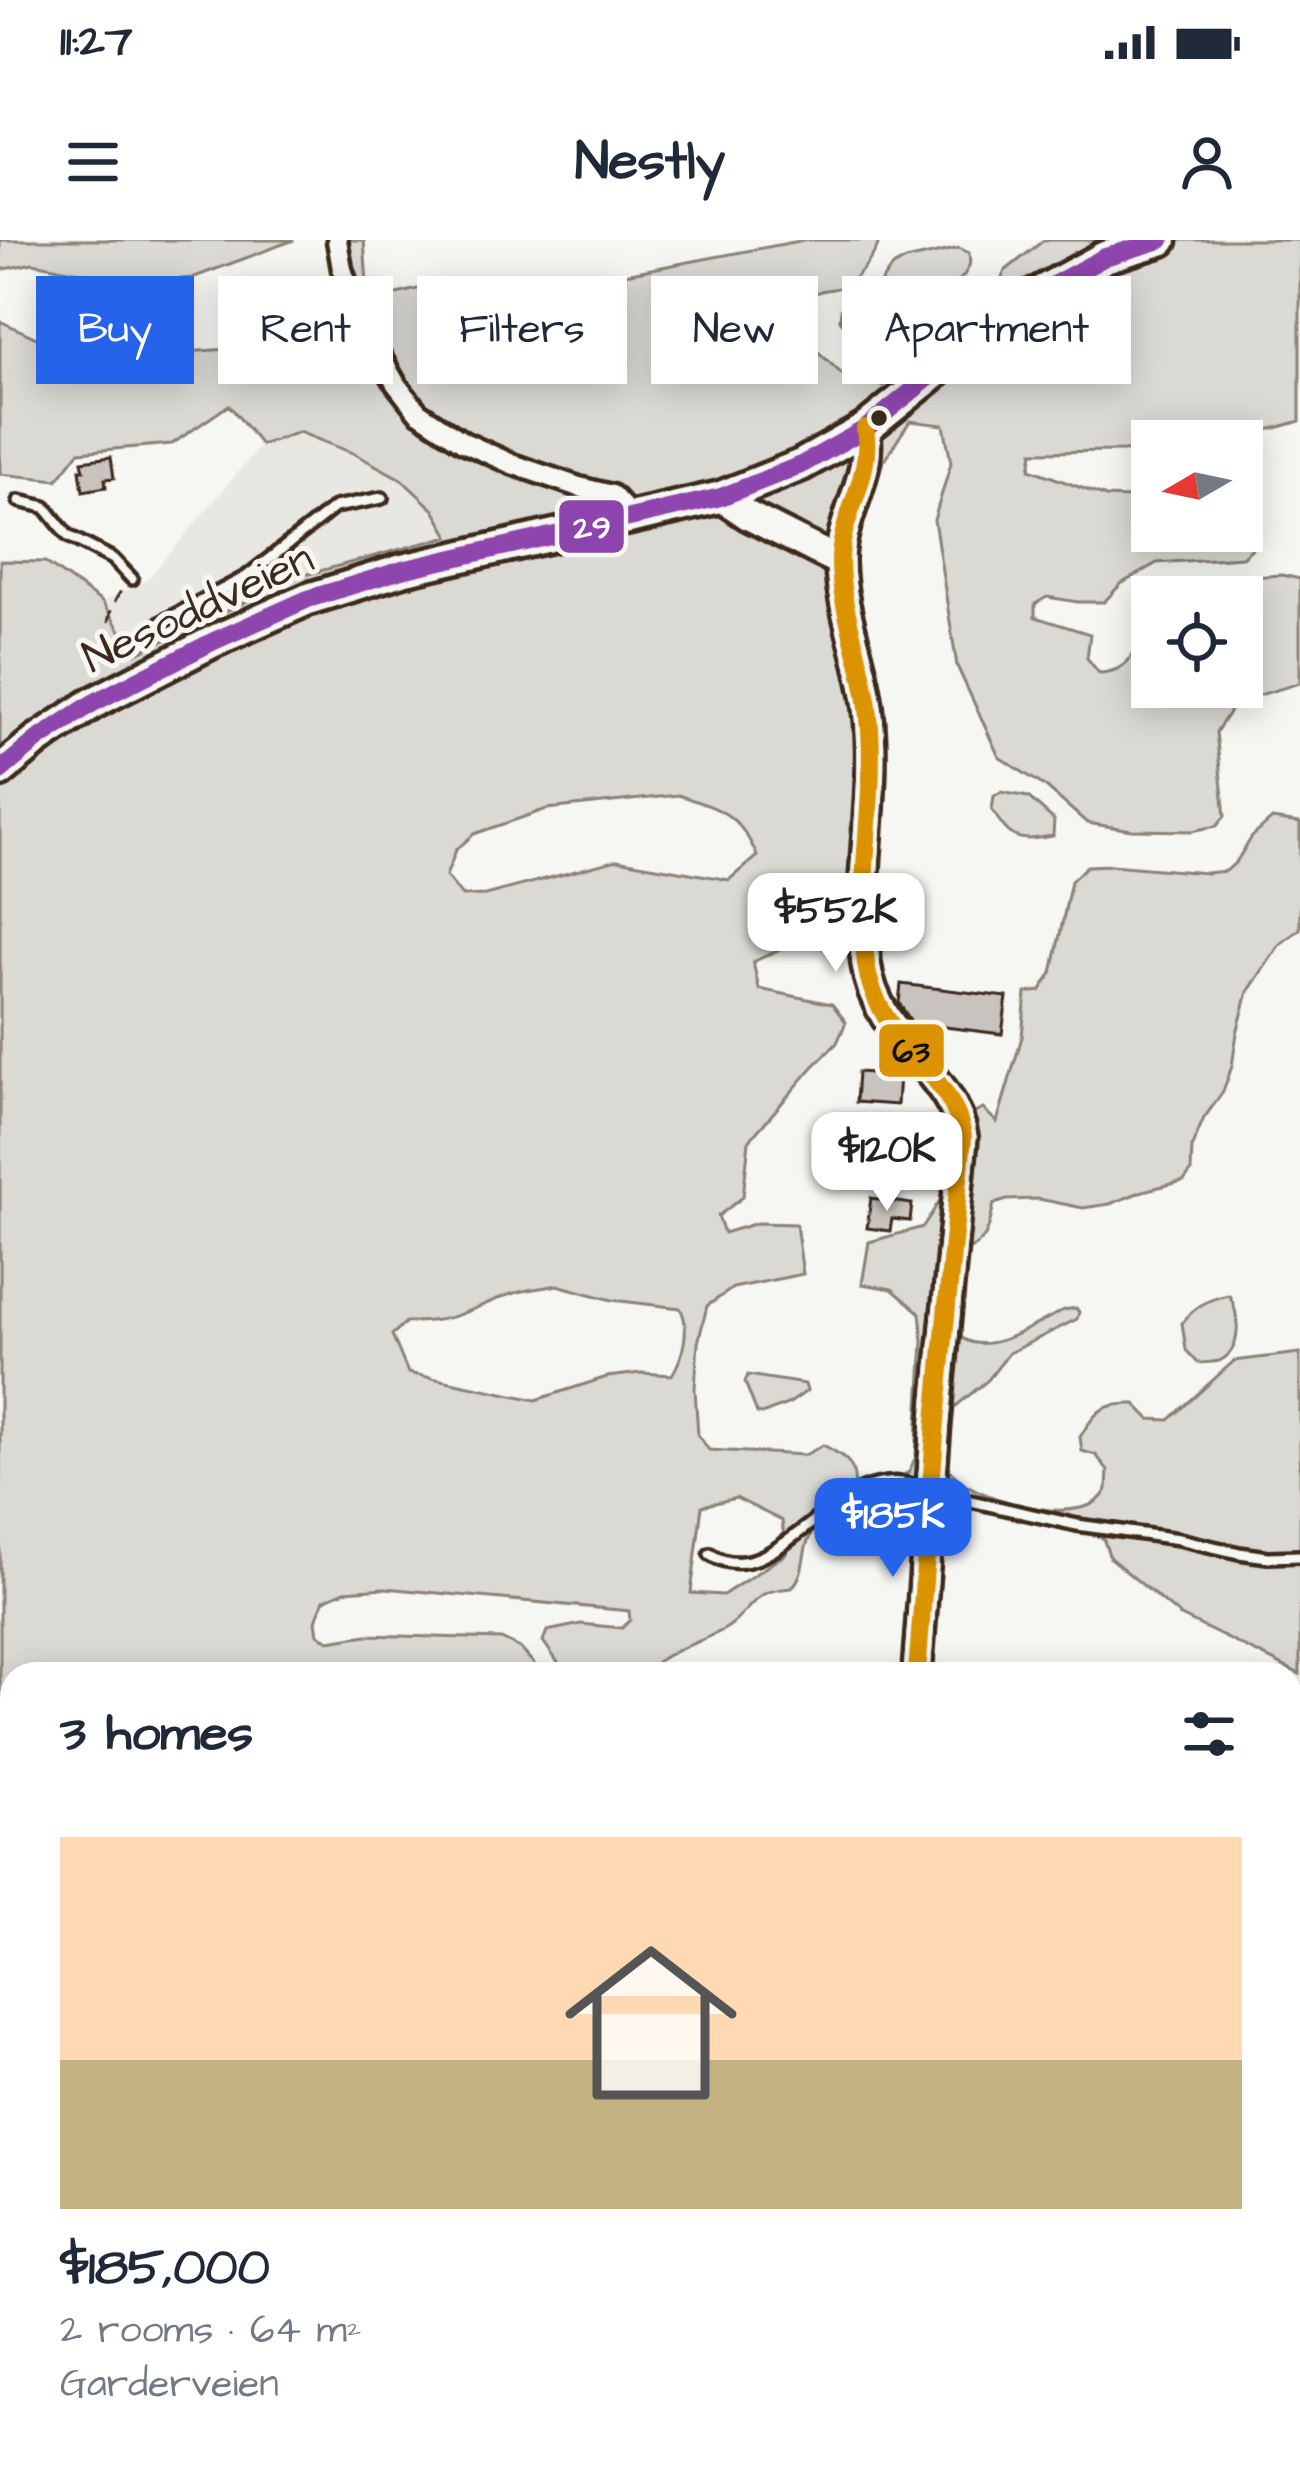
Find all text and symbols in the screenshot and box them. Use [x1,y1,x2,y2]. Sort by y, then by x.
text: 11:27 [60,11,132,73]
text: Nestly [575,125,725,200]
icon: menu [60,129,126,195]
icon: person [1174,129,1240,195]
chip: Buy [36,276,194,384]
chip: Rent [218,276,393,384]
chip: Filters [417,276,627,384]
chip: New [651,276,818,384]
chip: Apartment [842,276,1131,384]
unlabelled marker [868,407,890,429]
north arrow [1131,420,1263,552]
map controls [1131,420,1263,708]
line badge: 29 [557,498,626,555]
text: 29 [572,505,611,551]
street label: Nesoddveien [73,528,324,689]
button: locate [1131,576,1263,708]
pin: $552K [752,873,920,975]
text: $552K [775,885,897,939]
line badge: 63 [877,1022,946,1079]
text: 63 [892,1029,930,1075]
pin: $120K [803,1112,971,1214]
text: $120K [838,1124,936,1178]
pin: $185K [809,1478,977,1580]
text: $185K [841,1490,945,1544]
text: 3 homes [60,1699,253,1770]
icon: filters [1176,1701,1242,1767]
icon: home [543,1915,759,2131]
text: $185,000 [60,2233,270,2304]
text: 2 rooms · 64 m² [60,2304,362,2358]
text: Garderveien [60,2358,279,2412]

